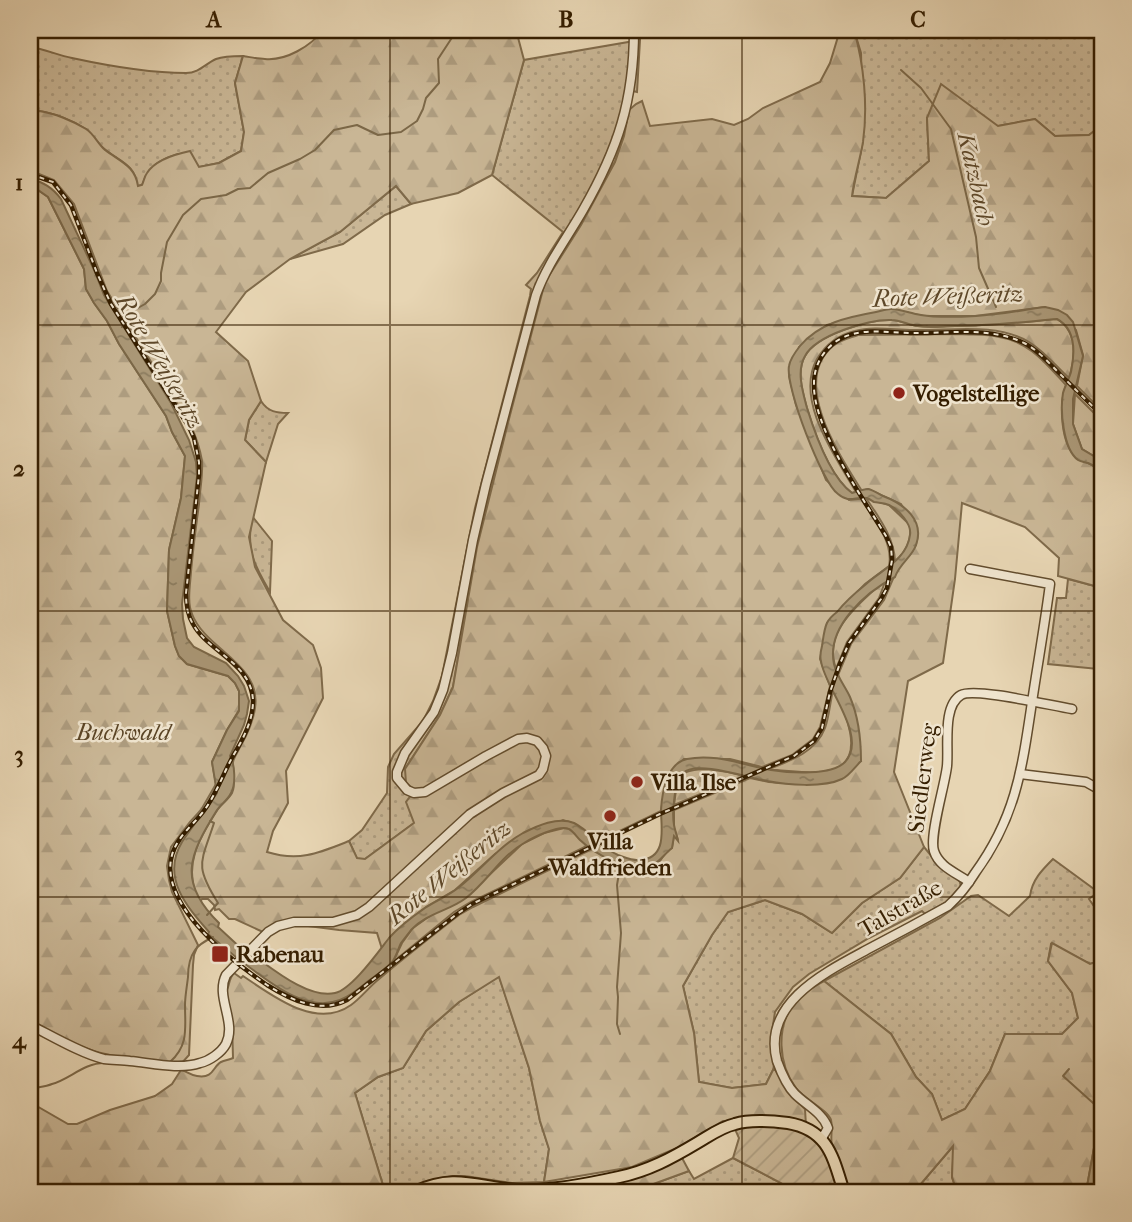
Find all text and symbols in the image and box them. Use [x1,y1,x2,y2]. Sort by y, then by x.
text: A [205,6,223,33]
text: B [559,6,574,33]
text: C [910,6,926,33]
water label: Katzbach [951,127,1000,229]
text: 1 [15,169,23,196]
water label: Rote Weißeritz [870,279,1024,313]
water label: Rote Weißeritz [109,287,210,433]
place label: Vogelstellige [912,380,1040,407]
marker: Vogelstellige [891,385,907,401]
text: 2 [13,455,25,482]
park label: Buchwald [74,719,173,746]
street label: Siedlerweg [902,721,943,834]
text: 3 [14,741,24,768]
place label: Villa Ilse [650,769,737,796]
marker: Villa Ilse [629,774,645,790]
marker: Villa Waldfrieden [602,808,618,824]
water label: Rote Weißeritz [380,814,516,932]
place label: Villa Waldfrieden [548,828,672,881]
street label: Talstraße [854,874,947,943]
place label: Rabenau [236,941,325,968]
marker: Rabenau [210,944,230,964]
text: 4 [11,1027,27,1054]

